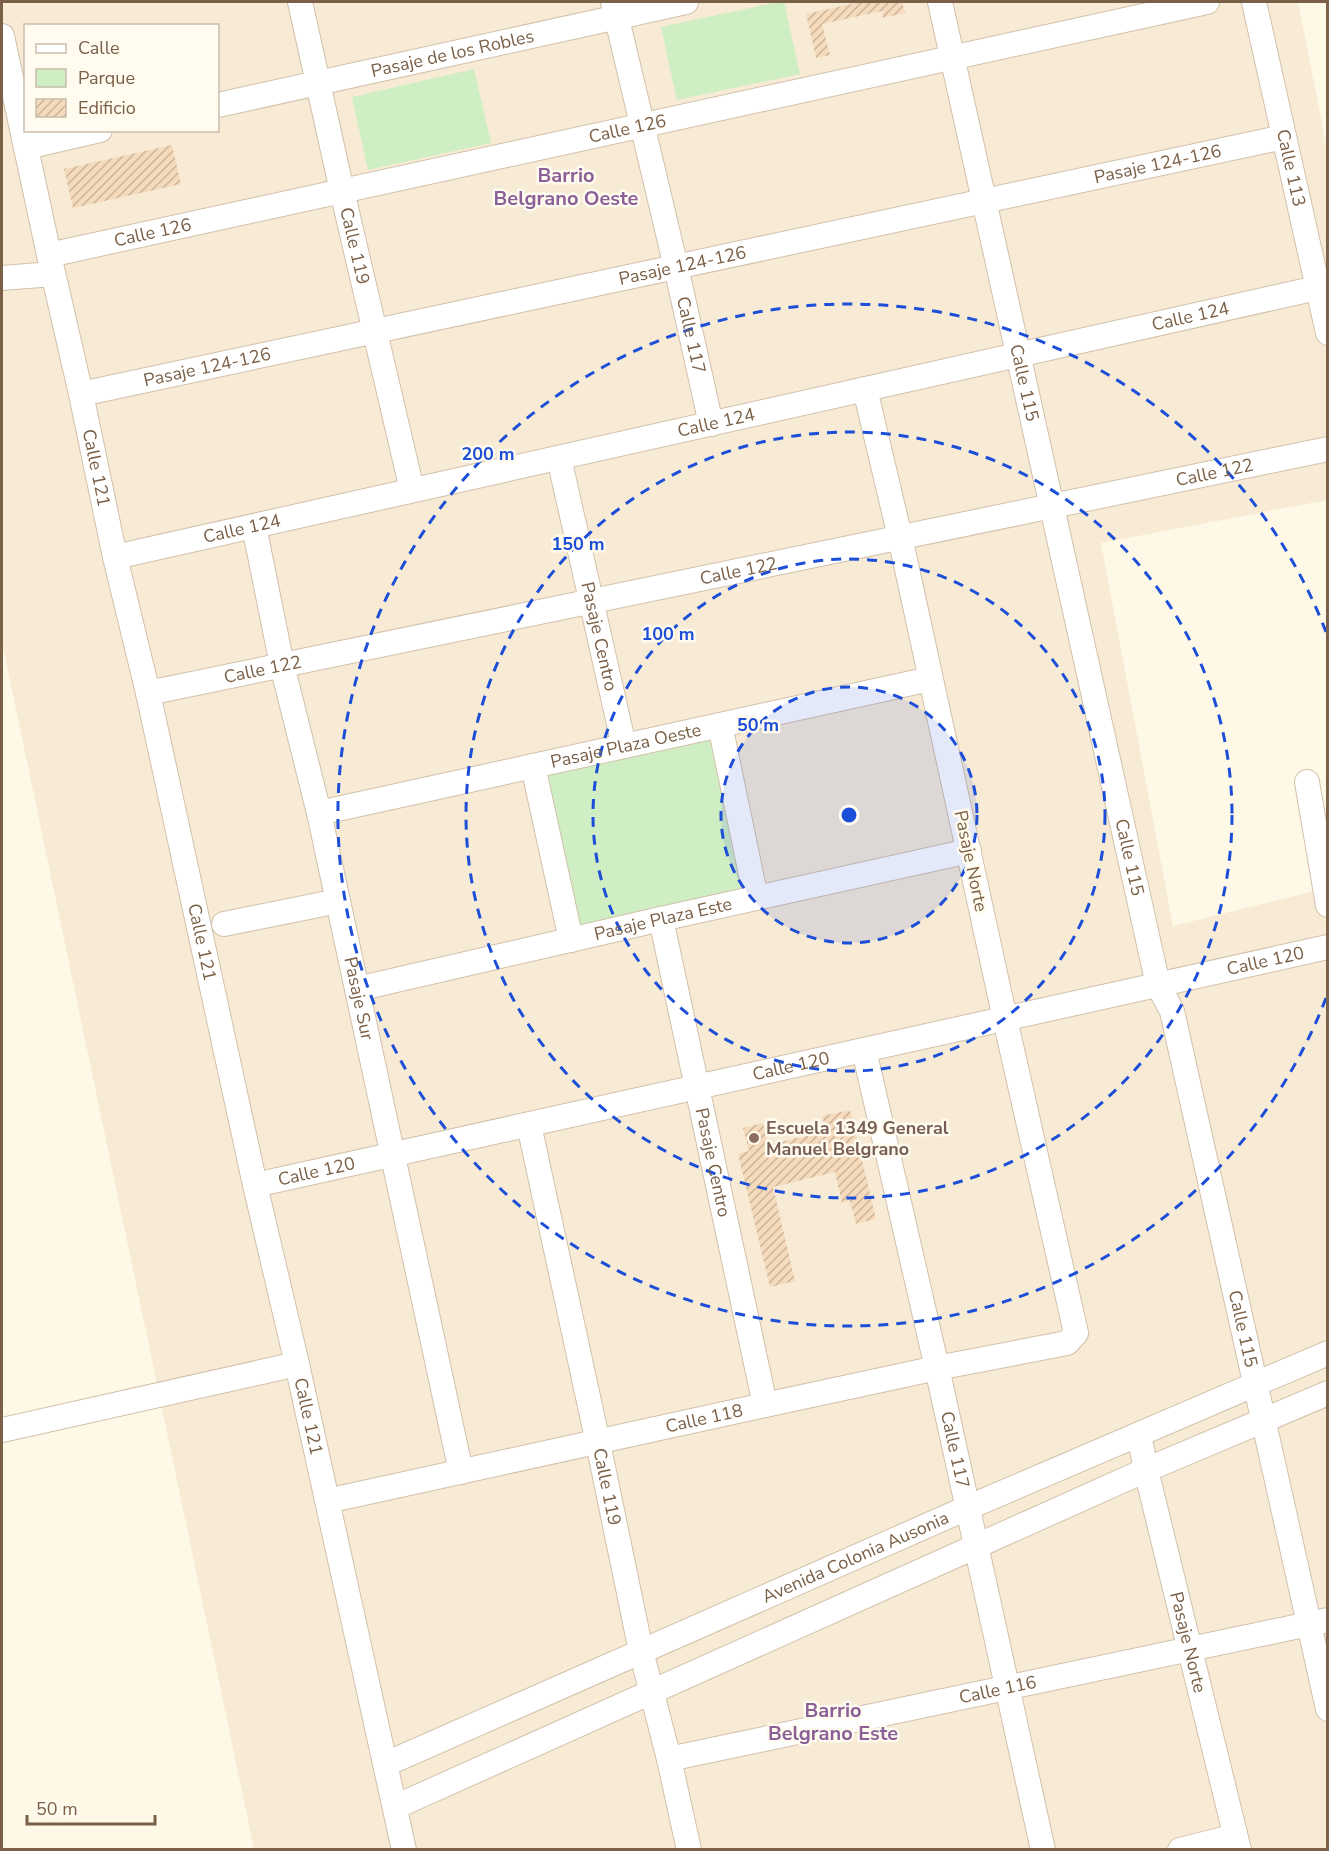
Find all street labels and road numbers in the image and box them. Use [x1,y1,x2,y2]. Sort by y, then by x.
street label: Pasaje de los Robles [369,24,536,83]
street label: Calle 126 [586,109,668,149]
street label: Calle 113 [1271,127,1311,209]
street label: Pasaje 124-126 [1092,139,1224,189]
street label: Calle 119 [334,205,375,287]
street label: Calle 126 [112,212,194,252]
street label: Pasaje 124-126 [616,240,748,291]
street label: Calle 117 [671,294,711,376]
street label: Calle 124 [1149,296,1232,337]
street label: Pasaje 124-126 [141,342,273,392]
street label: Calle 115 [1004,342,1045,424]
street label: Calle 124 [675,402,757,443]
street label: Calle 121 [77,427,116,509]
street label: Calle 122 [1174,453,1255,492]
street label: Calle 124 [201,508,283,549]
street label: Calle 122 [698,551,779,591]
street label: Pasaje Centro [575,580,623,693]
street label: Calle 122 [222,650,303,689]
street label: Pasaje Plaza Oeste [548,718,703,774]
street label: Pasaje Norte [949,808,993,914]
street label: Calle 115 [1109,816,1150,898]
street label: Pasaje Plaza Este [592,892,734,946]
street label: Calle 121 [182,901,222,983]
street label: Calle 120 [1224,941,1306,981]
street label: Pasaje Sur [338,954,380,1043]
street label: Calle 120 [750,1046,832,1086]
street label: Pasaje Centro [690,1106,736,1219]
street label: Calle 120 [276,1151,357,1192]
street label: Calle 115 [1223,1288,1263,1370]
street label: Calle 121 [288,1375,329,1457]
street label: Calle 118 [663,1398,745,1438]
street label: Calle 117 [935,1409,975,1491]
street label: Calle 119 [587,1446,627,1528]
street label: Avenida Colonia Ausonia [758,1505,953,1609]
street label: Pasaje Norte [1164,1589,1212,1695]
street label: Calle 116 [957,1670,1039,1710]

